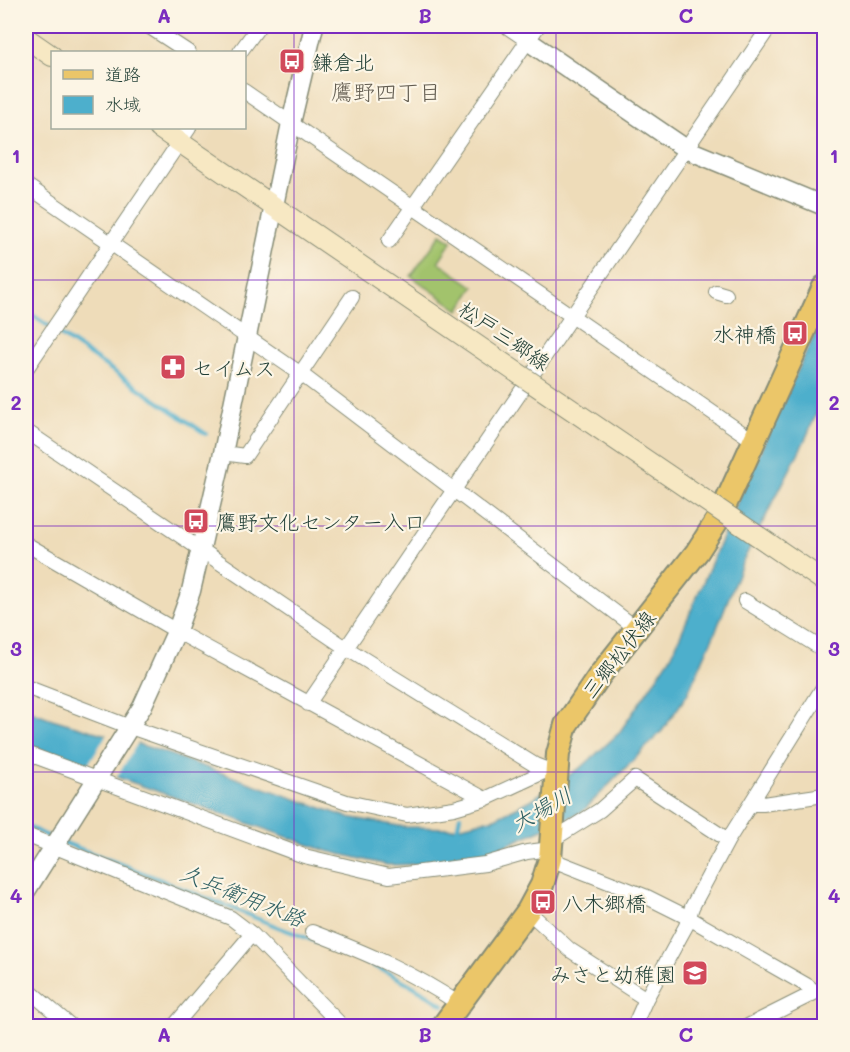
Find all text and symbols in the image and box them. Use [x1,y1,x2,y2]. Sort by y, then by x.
text: A [157,2,171,28]
text: B [418,2,432,28]
text: C [679,2,694,28]
bus stop icon: 鎌倉北 [277,46,307,76]
place label: 鎌倉北 [312,48,375,75]
legend [51,51,246,129]
text: 道路 [105,62,141,86]
district label: 鷹野四丁目 [331,77,441,106]
text: 水域 [105,92,141,116]
text: 1 [12,142,20,168]
text: 1 [830,142,838,168]
street label: 松戸三郷線 [454,294,556,376]
bus stop icon: 水神橋 [780,318,810,348]
place label: 水神橋 [713,320,776,347]
pharmacy icon: セイムス [158,352,188,382]
place label: セイムス [192,354,275,381]
text: 2 [10,389,22,415]
text: 2 [828,389,840,415]
bus stop icon: 鷹野文化センター入口 [181,506,211,536]
place label: 鷹野文化センター入口 [216,508,425,535]
street label: 三郷松伏線 [575,604,661,704]
text: 3 [10,635,22,661]
text: 3 [828,635,840,661]
water label: 大場川 [505,780,577,838]
water label: 久兵衛用水路 [176,857,311,934]
text: 4 [10,882,23,908]
text: 4 [828,882,841,908]
bus stop icon: 八木郷橋 [528,887,558,917]
place label: 八木郷橋 [562,889,646,916]
school or university icon: みさと幼稚園 [680,958,710,988]
place label: みさと幼稚園 [550,960,676,987]
text: A [157,1021,171,1047]
text: B [418,1021,432,1047]
text: C [679,1021,694,1047]

